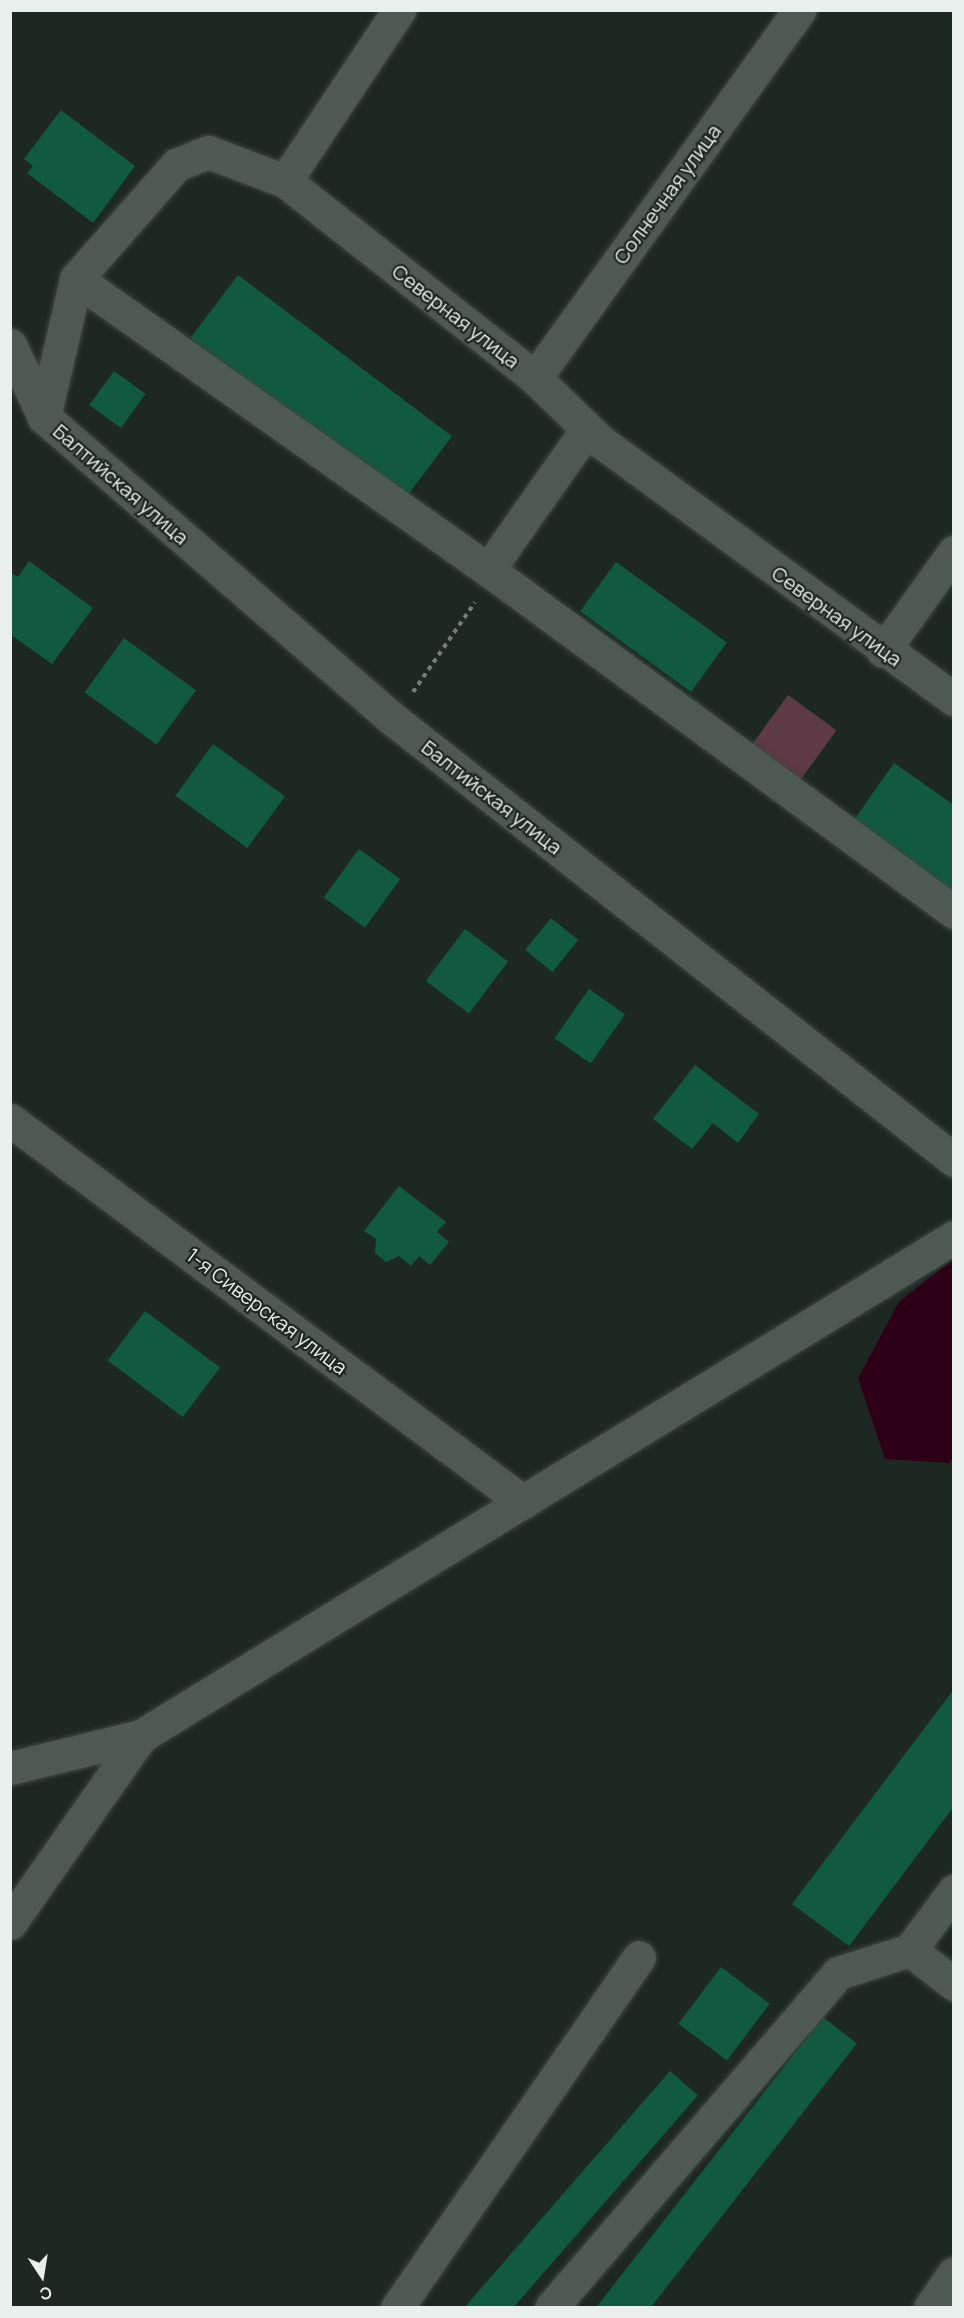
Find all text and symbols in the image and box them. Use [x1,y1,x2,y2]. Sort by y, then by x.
street label: Солнечная улица [608,120,726,268]
street label: Северная улица [388,259,524,373]
street label: Балтийская улица [49,419,193,549]
street label: Северная улица [767,561,907,671]
street label: Балтийская улица [417,735,567,859]
street label: 1-я Сиверская улица [182,1243,352,1379]
north arrow [12,2246,72,2306]
text: С [38,2282,54,2306]

